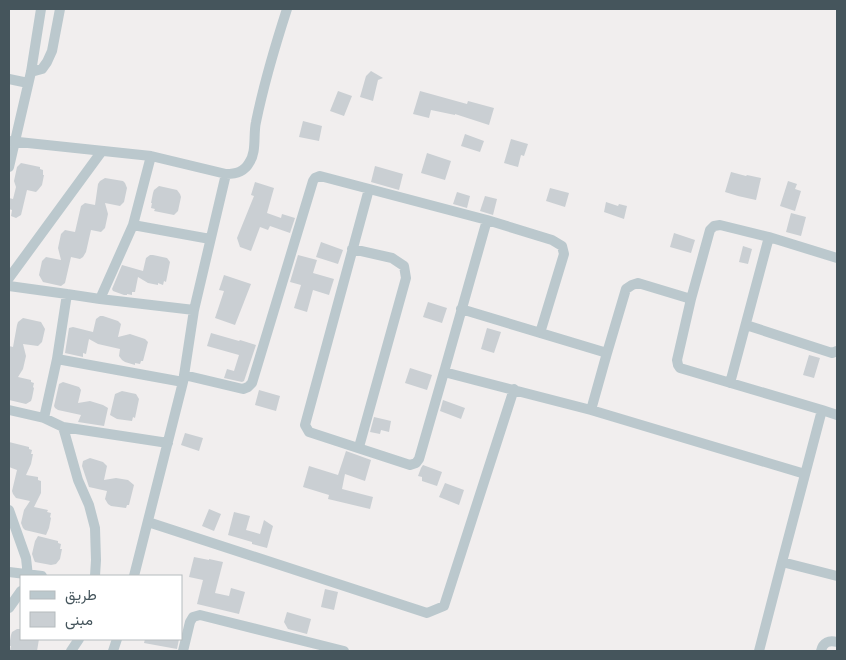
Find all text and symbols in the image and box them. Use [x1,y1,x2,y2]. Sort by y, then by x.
legend [20,575,182,640]
text: طريق [65,586,97,605]
text: مبنى [65,611,93,630]

